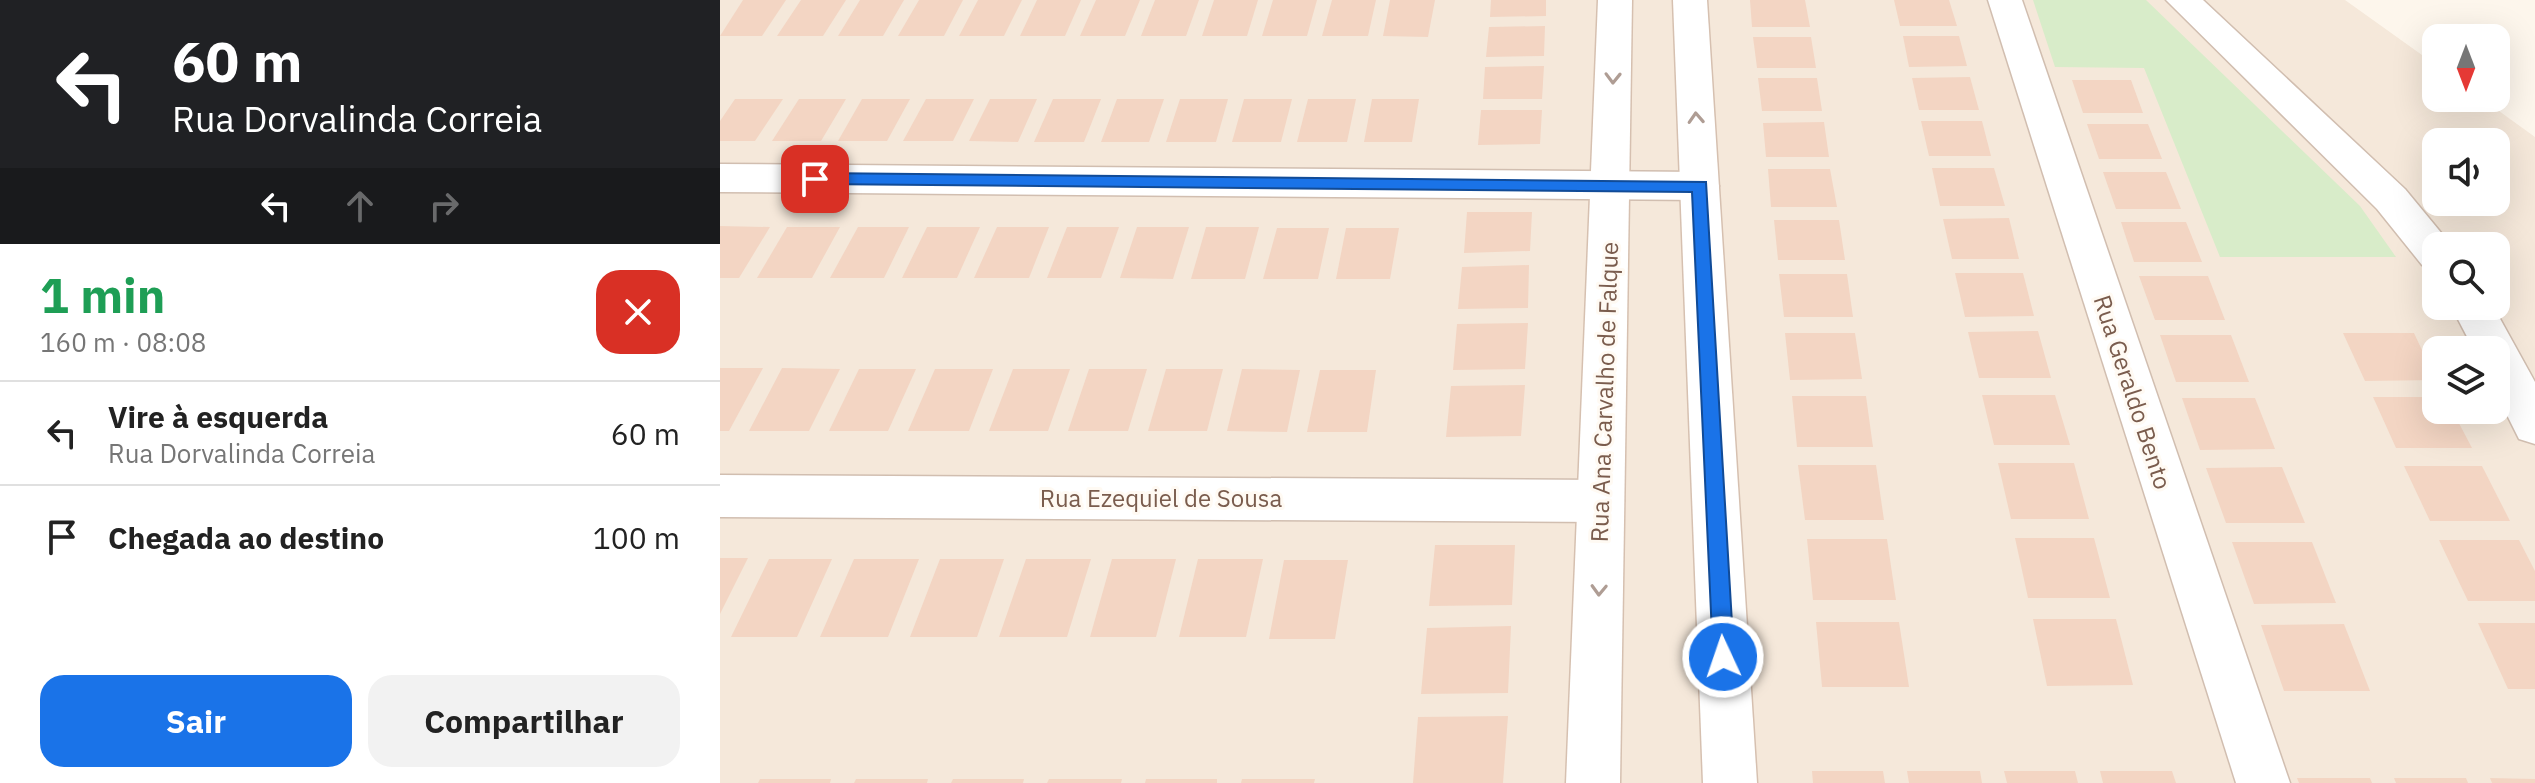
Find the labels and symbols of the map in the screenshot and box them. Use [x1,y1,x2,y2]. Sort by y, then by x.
north arrow [2422,24,2510,112]
one-way arrow [1605,72,1622,85]
one-way arrow [1688,111,1705,124]
pin [781,145,849,213]
street label: Rua Ana Carvalho de Falque [1583,241,1625,543]
street label: Rua Geraldo Bento [2086,291,2180,493]
street label: Rua Ezequiel de Sousa [1040,482,1283,514]
one-way arrow [1590,584,1607,597]
position arrow [1681,615,1765,699]

